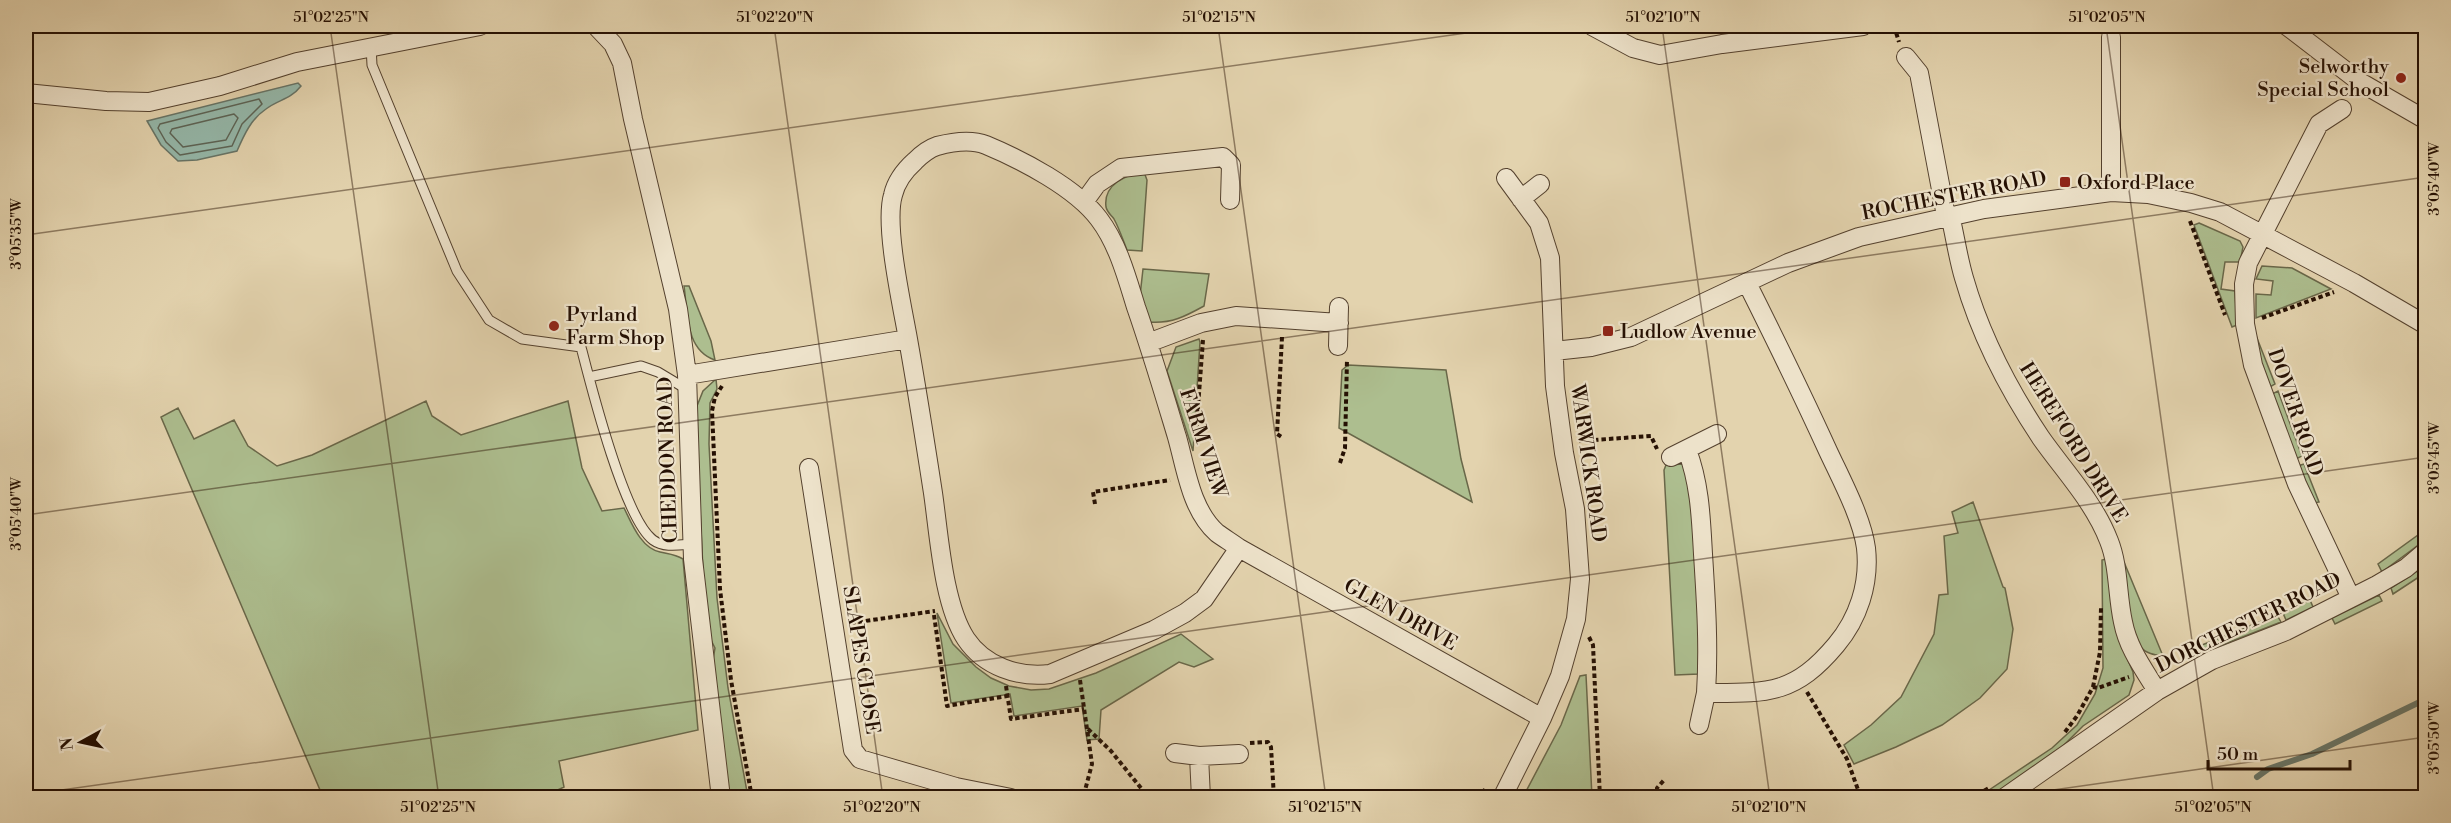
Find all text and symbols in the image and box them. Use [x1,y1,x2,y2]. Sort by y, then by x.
text: 51°02'25"N [293,8,369,27]
text: 51°02'20"N [736,8,814,27]
text: 51°02'15"N [1182,8,1256,27]
text: 51°02'10"N [1626,8,1700,27]
text: 51°02'05"N [2068,8,2146,27]
place label: Selworthy Special School [2257,55,2389,103]
marker: Selworthy Special School [2394,71,2408,85]
text: 3°05'40"W [2425,142,2444,216]
street label: ROCHESTER ROAD [1860,166,2049,227]
place label: Oxford Place [2077,171,2195,196]
marker: Oxford Place [2058,175,2072,189]
text: 3°05'35"W [7,198,26,270]
place label: Pyrland Farm Shop [566,303,665,351]
marker: Pyrland Farm Shop [547,319,561,333]
place label: Ludlow Avenue [1620,320,1757,345]
marker: Ludlow Avenue [1601,324,1615,338]
street label: DOVER ROAD [2261,345,2328,480]
street label: HEREFORD DRIVE [2013,358,2132,528]
street label: CHEDDON ROAD [653,376,684,544]
street label: WARWICK ROAD [1564,382,1611,544]
street label: FARM VIEW [1173,385,1232,502]
text: 3°05'45"W [2425,422,2444,494]
text: 3°05'40"W [7,477,26,551]
street label: DORCHESTER ROAD [2152,568,2346,679]
street label: GLEN DRIVE [1339,574,1461,657]
street label: SLAPES CLOSE [836,584,885,736]
text: 3°05'50"W [2425,701,2444,775]
north arrow [51,712,111,772]
scale bar [2208,733,2350,771]
text: N [56,736,78,752]
text: 50 m [2217,743,2259,766]
text: 51°02'25"N [400,798,476,817]
text: 51°02'20"N [843,798,921,817]
text: 51°02'15"N [1288,798,1362,817]
text: 51°02'10"N [1732,798,1806,817]
text: 51°02'05"N [2174,798,2252,817]

